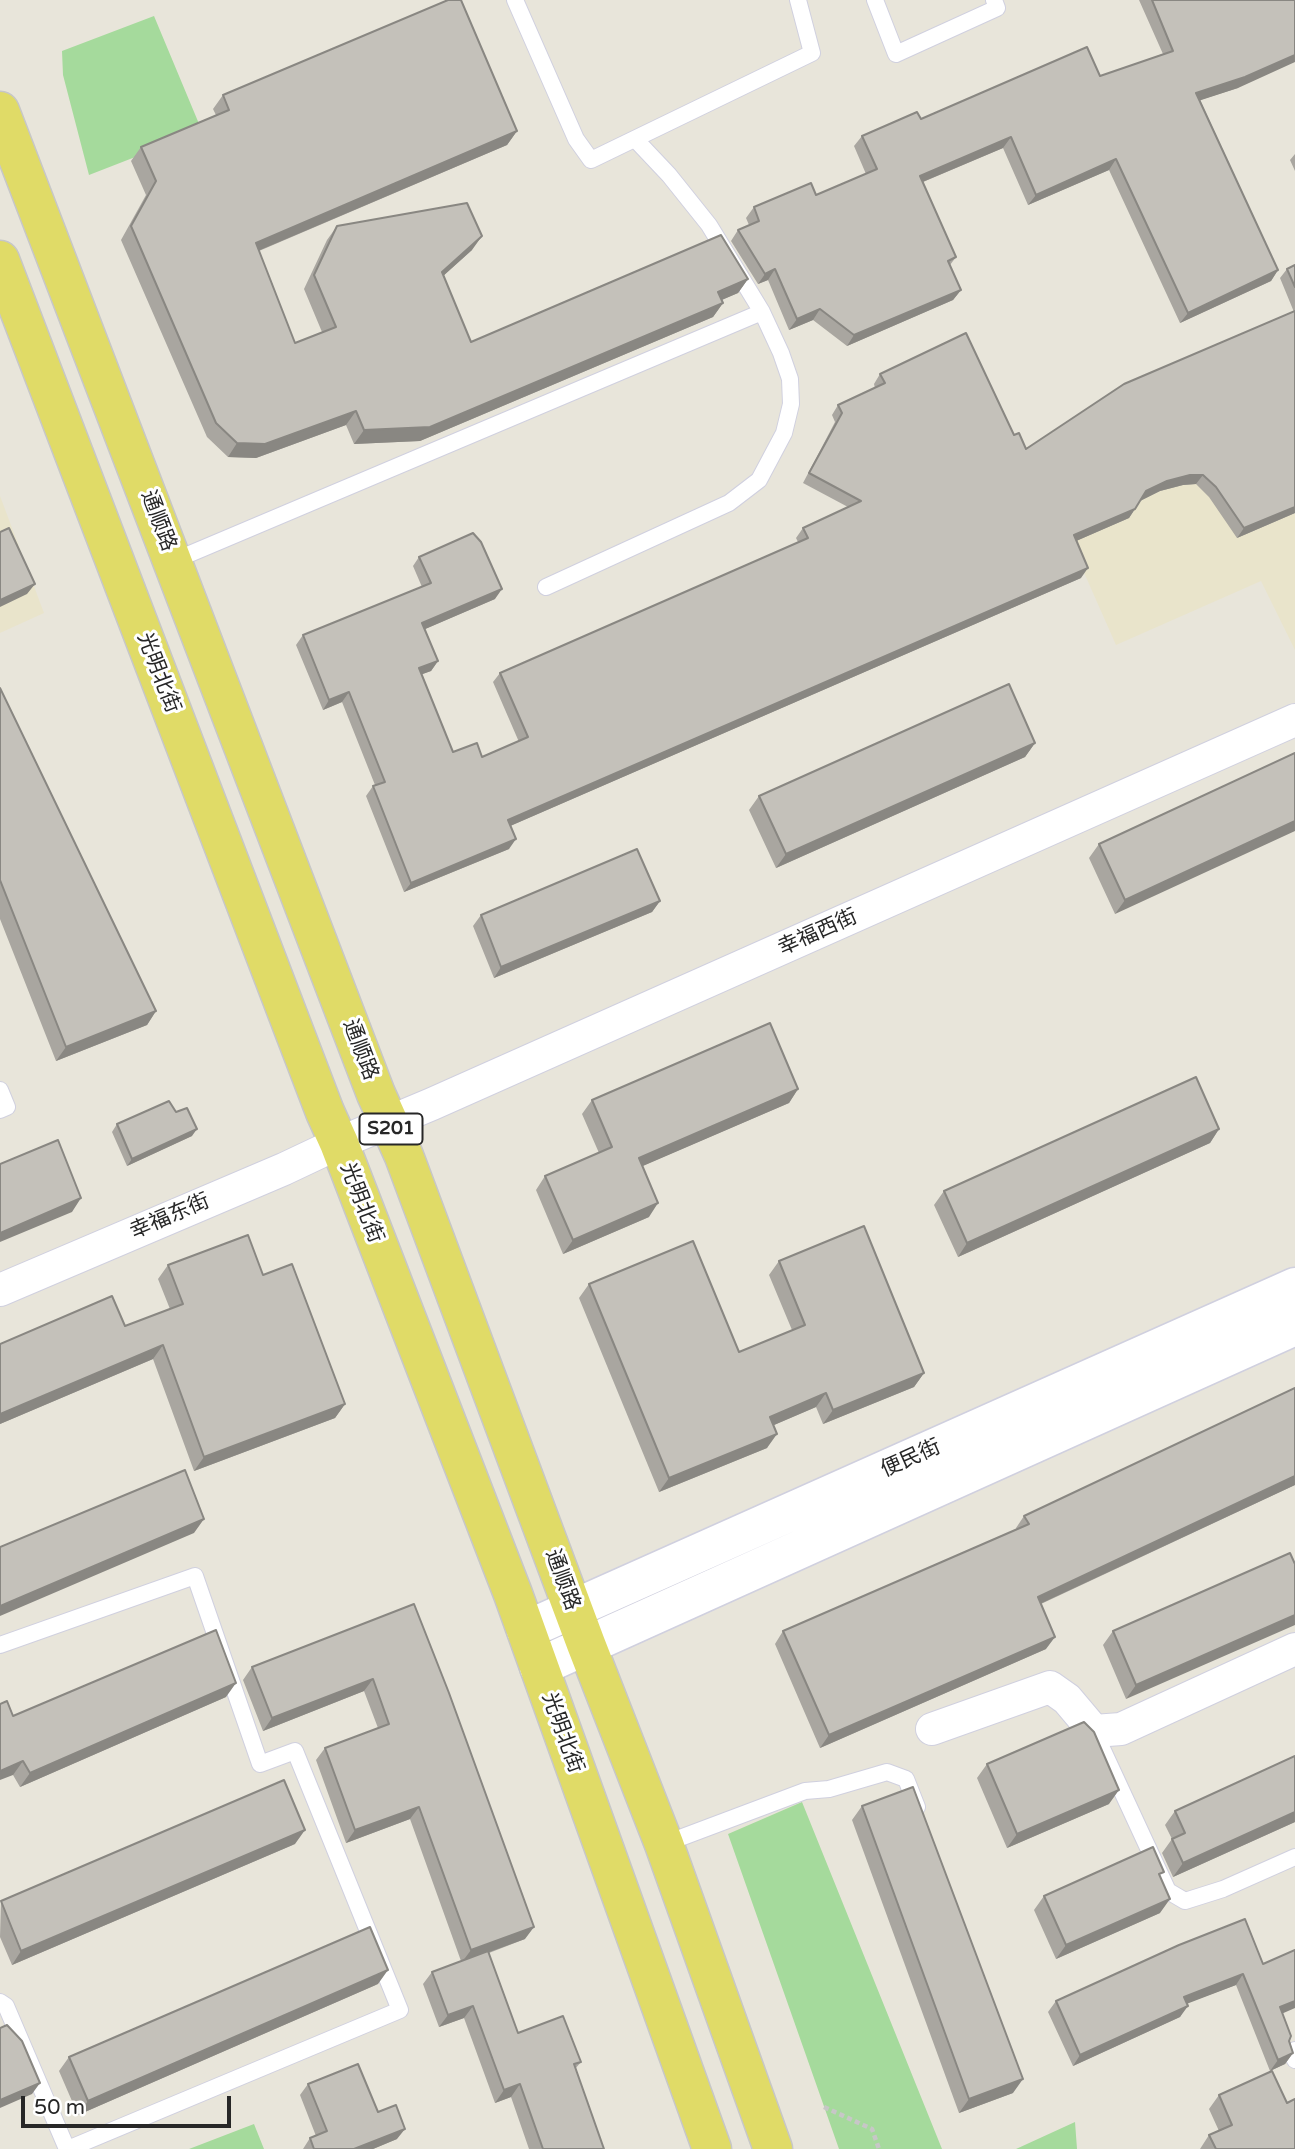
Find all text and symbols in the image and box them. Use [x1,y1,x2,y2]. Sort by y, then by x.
street label: 通顺路 [135,487,181,555]
street label: 光明北街 [131,629,185,717]
street label: 幸福西街 [775,904,861,962]
street label: 通顺路 [337,1016,383,1084]
road number: S201 [360,1114,422,1144]
street label: 光明北街 [334,1159,388,1247]
street label: 幸福东街 [126,1189,214,1245]
street label: 便民街 [877,1435,945,1483]
street label: 通顺路 [539,1546,585,1614]
street label: 光明北街 [536,1689,588,1777]
scale bar [24,2082,234,2126]
text: 50 m [34,2095,85,2120]

